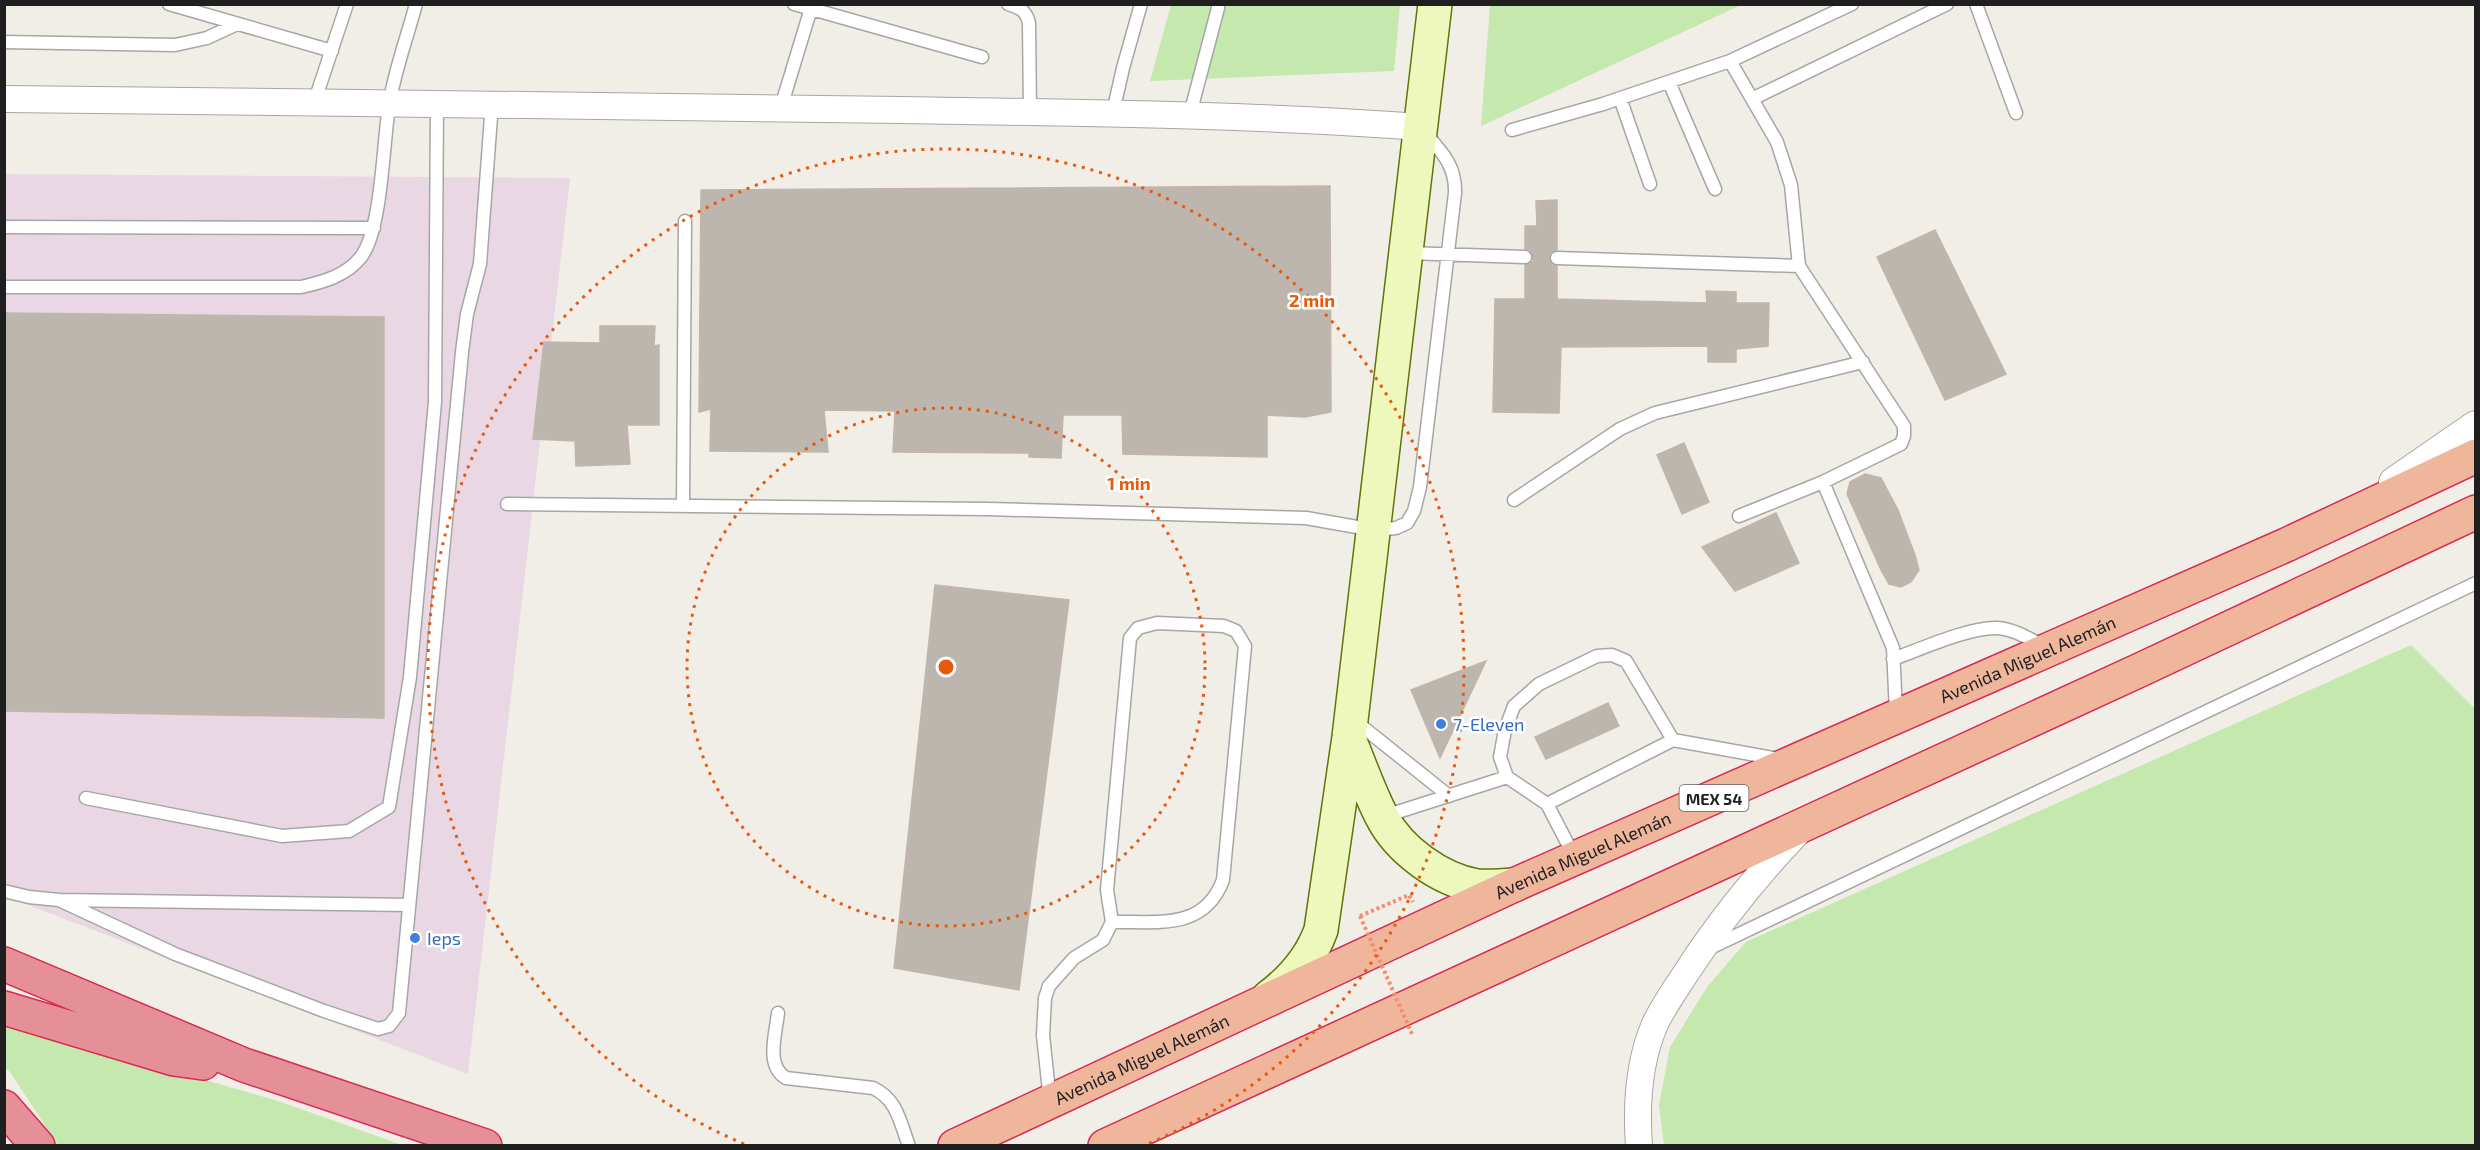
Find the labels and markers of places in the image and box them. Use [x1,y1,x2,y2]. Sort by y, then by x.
centre of rings [936,657,956,677]
place label: 7-Eleven [1453,713,1525,735]
marker: 7-Eleven [1434,717,1448,731]
place label: Ieps [427,927,461,949]
marker: Ieps [408,931,422,945]

